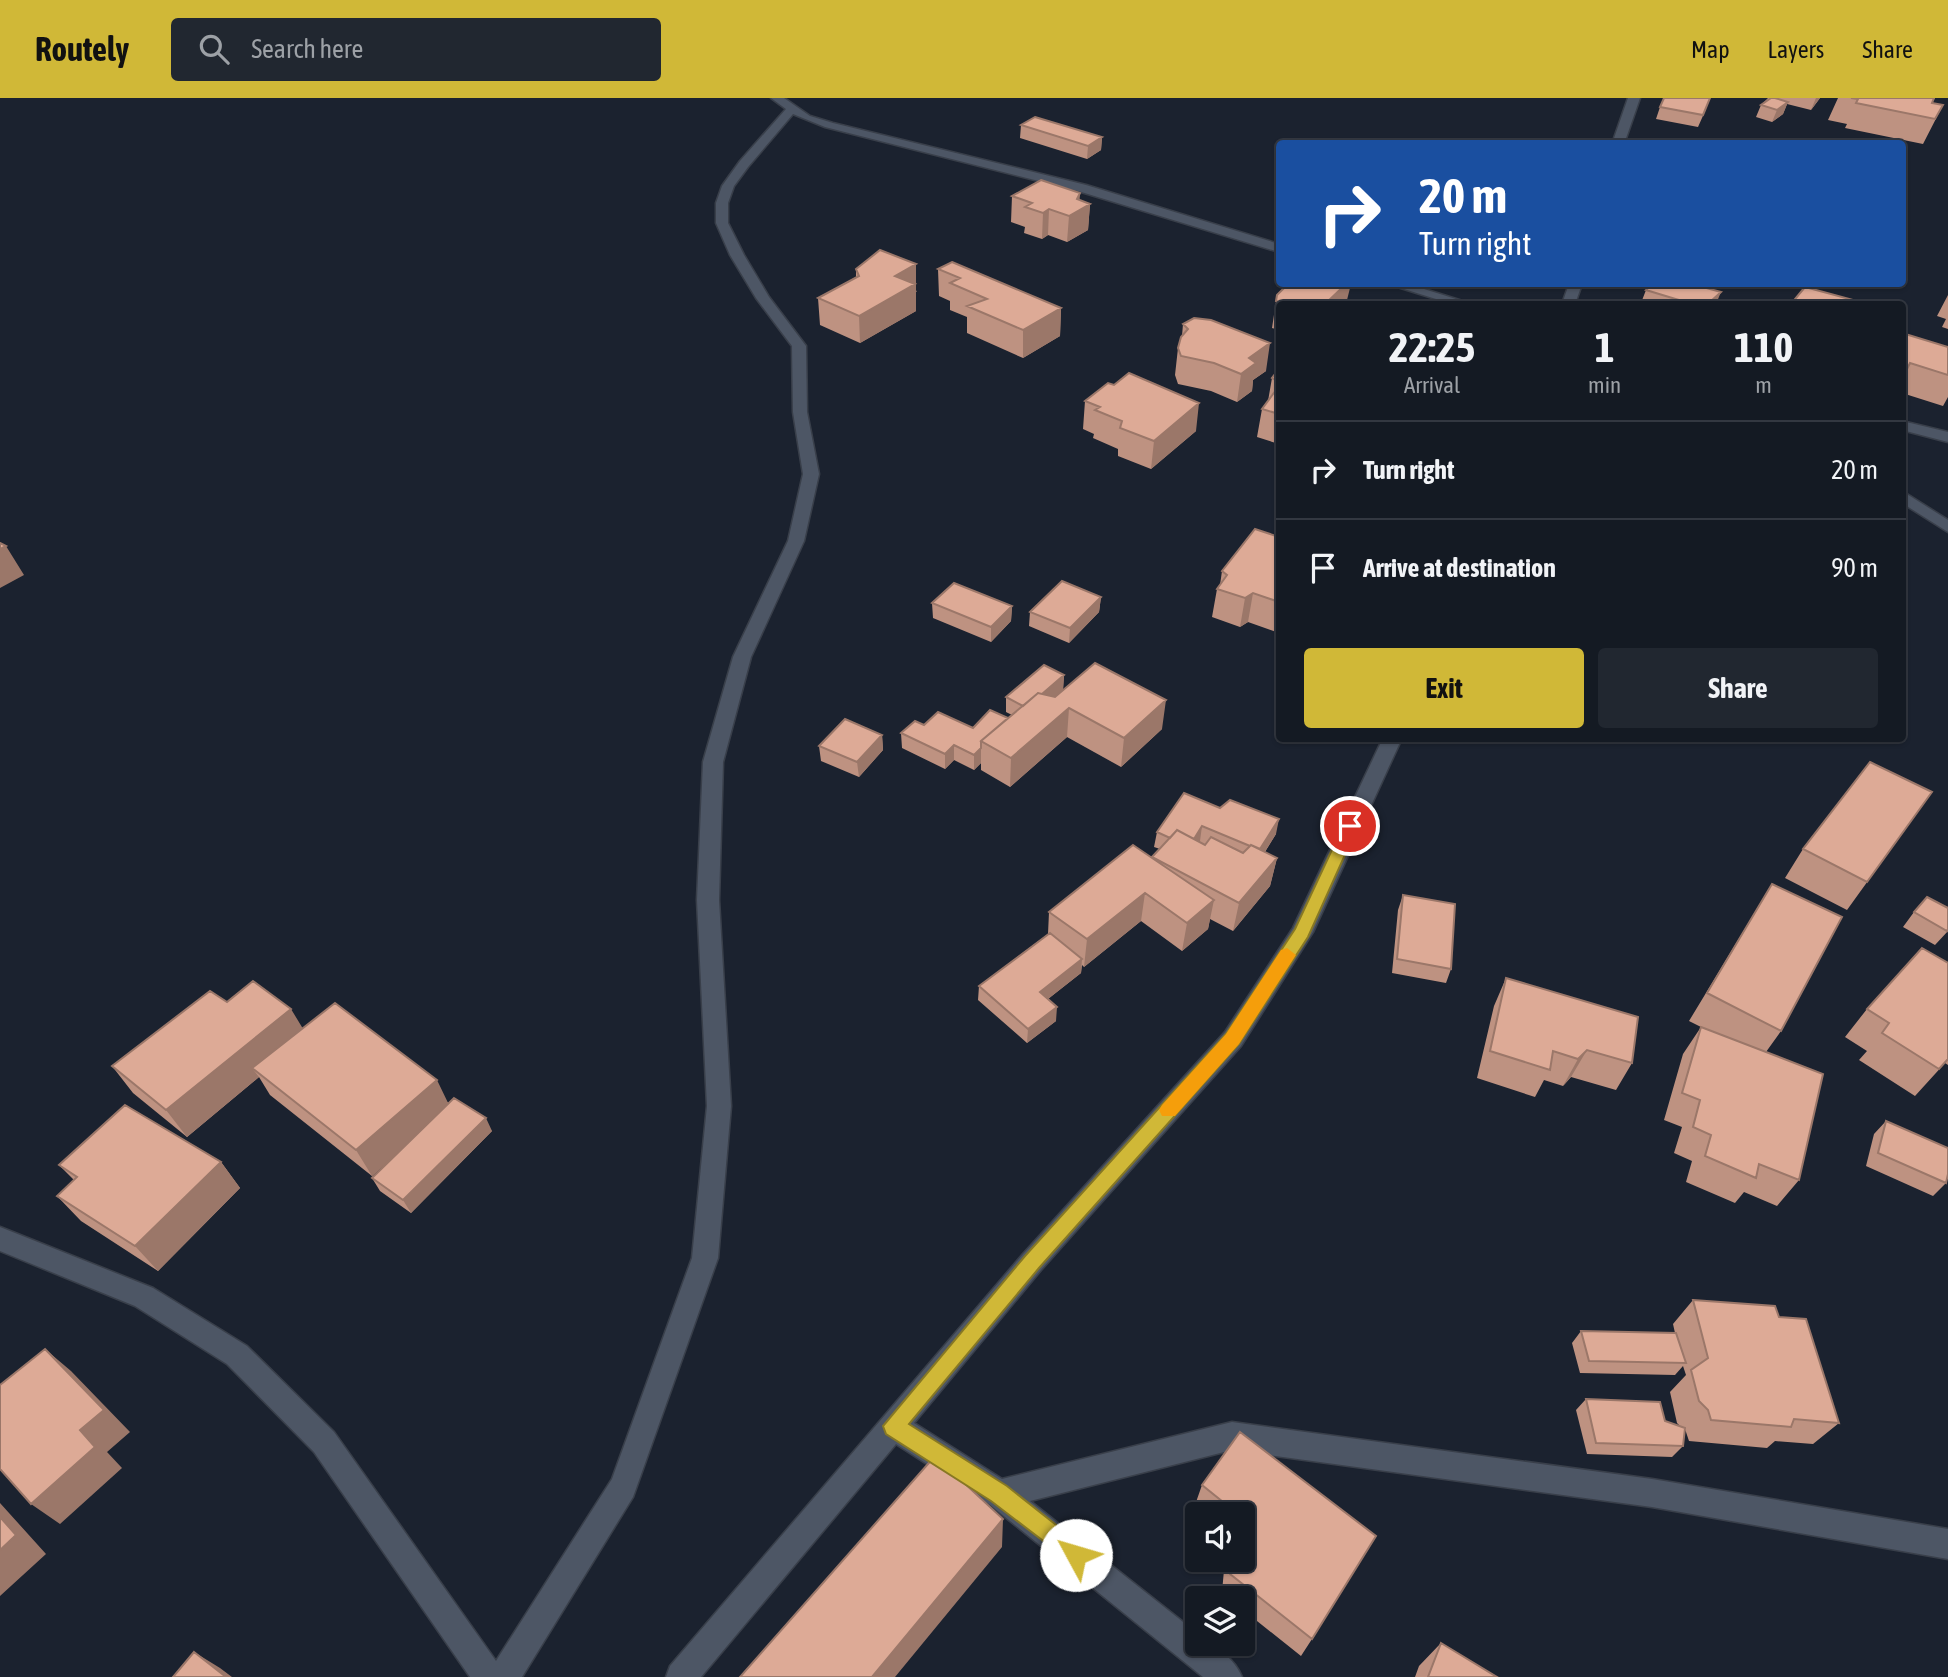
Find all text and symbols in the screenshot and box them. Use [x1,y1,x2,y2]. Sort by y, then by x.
search box [171,18,661,81]
text: Routely [35,30,129,68]
icon: search [195,30,233,68]
text: Search here [251,34,363,64]
text: Map [1691,36,1730,63]
text: Layers [1768,36,1824,63]
text: Share [1862,36,1913,63]
text: 20 m [1419,167,1507,223]
icon: right [1304,168,1395,259]
text: Turn right [1419,225,1532,262]
text: 22:25 [1389,323,1475,371]
text: 1 [1595,323,1614,371]
text: 110 [1734,323,1793,371]
text: Arrival [1404,372,1460,398]
text: min [1588,372,1621,398]
text: m [1755,372,1772,398]
icon: right [1304,451,1342,489]
text: Turn right [1363,455,1454,485]
text: 20 m [1831,455,1878,485]
icon: arrive [1304,549,1342,587]
text: Arrive at destination [1363,553,1556,583]
text: 90 m [1831,553,1878,583]
button: Exit [1304,648,1584,728]
button: Share [1598,648,1878,728]
pin [1320,796,1380,856]
icon: arrive [1331,807,1369,845]
map controls [1185,1502,1255,1656]
button: sound [1185,1502,1255,1572]
position arrow [1039,1518,1113,1592]
button: layers [1185,1586,1255,1656]

